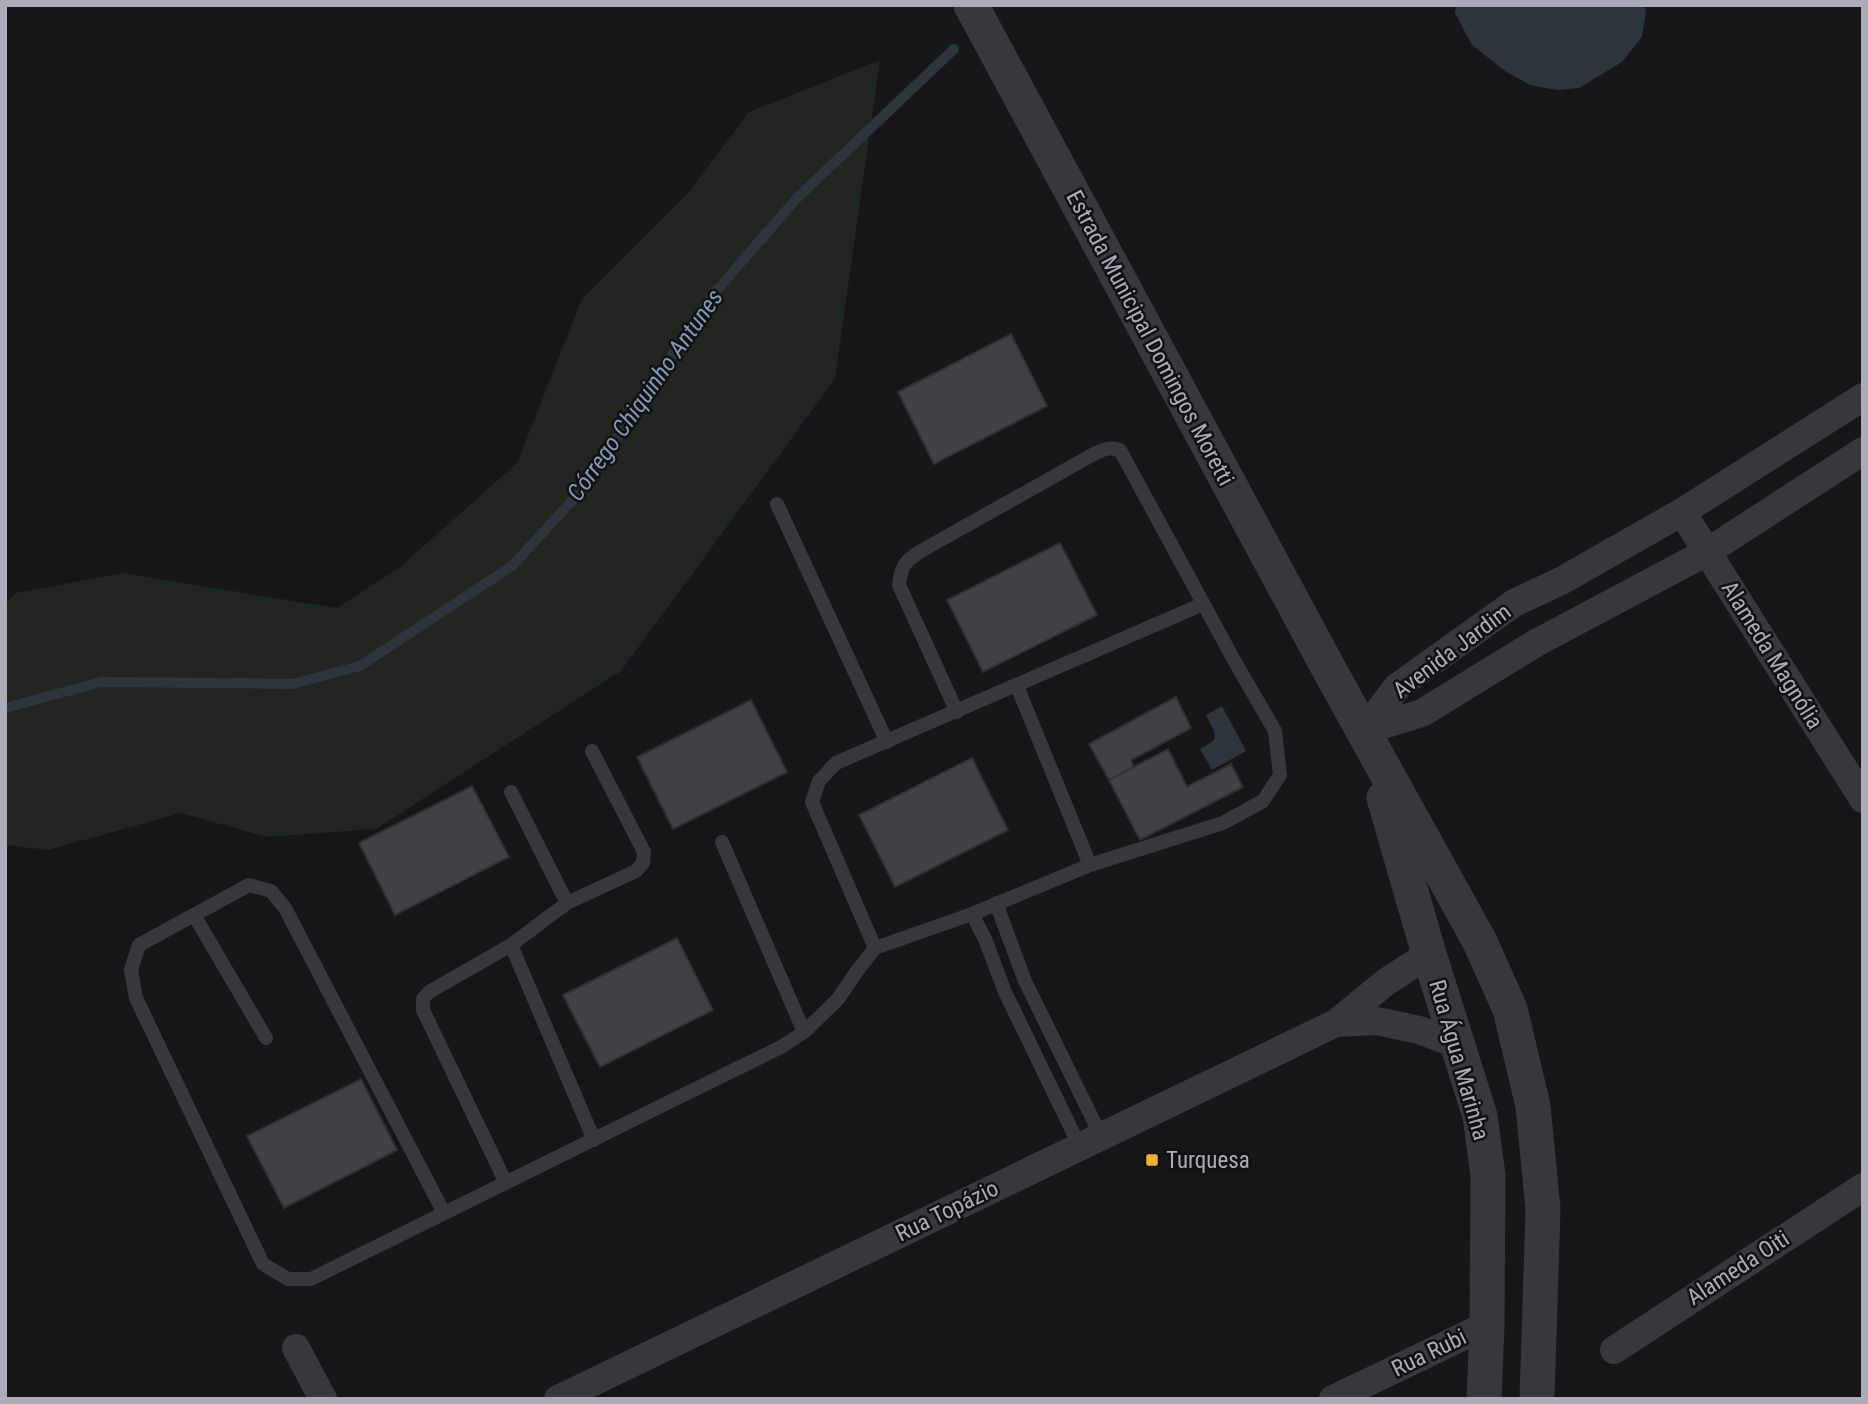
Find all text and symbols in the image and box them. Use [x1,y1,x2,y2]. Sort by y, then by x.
street label: Estrada Municipal Domingos Moretti [1061,186,1239,490]
water label: Córrego Chiquinho Antunes [561,284,729,506]
street label: Alameda Magnólia [1716,576,1828,734]
street label: Avenida Jardim [1388,598,1516,704]
street label: Rua Água Marinha [1423,976,1496,1143]
place label: Turquesa [1166,1147,1250,1174]
marker: Turquesa [1144,1152,1160,1168]
street label: Rua Topázio [891,1175,1003,1247]
street label: Alameda Oiti [1682,1225,1794,1311]
street label: Rua Rubi [1387,1323,1471,1383]

